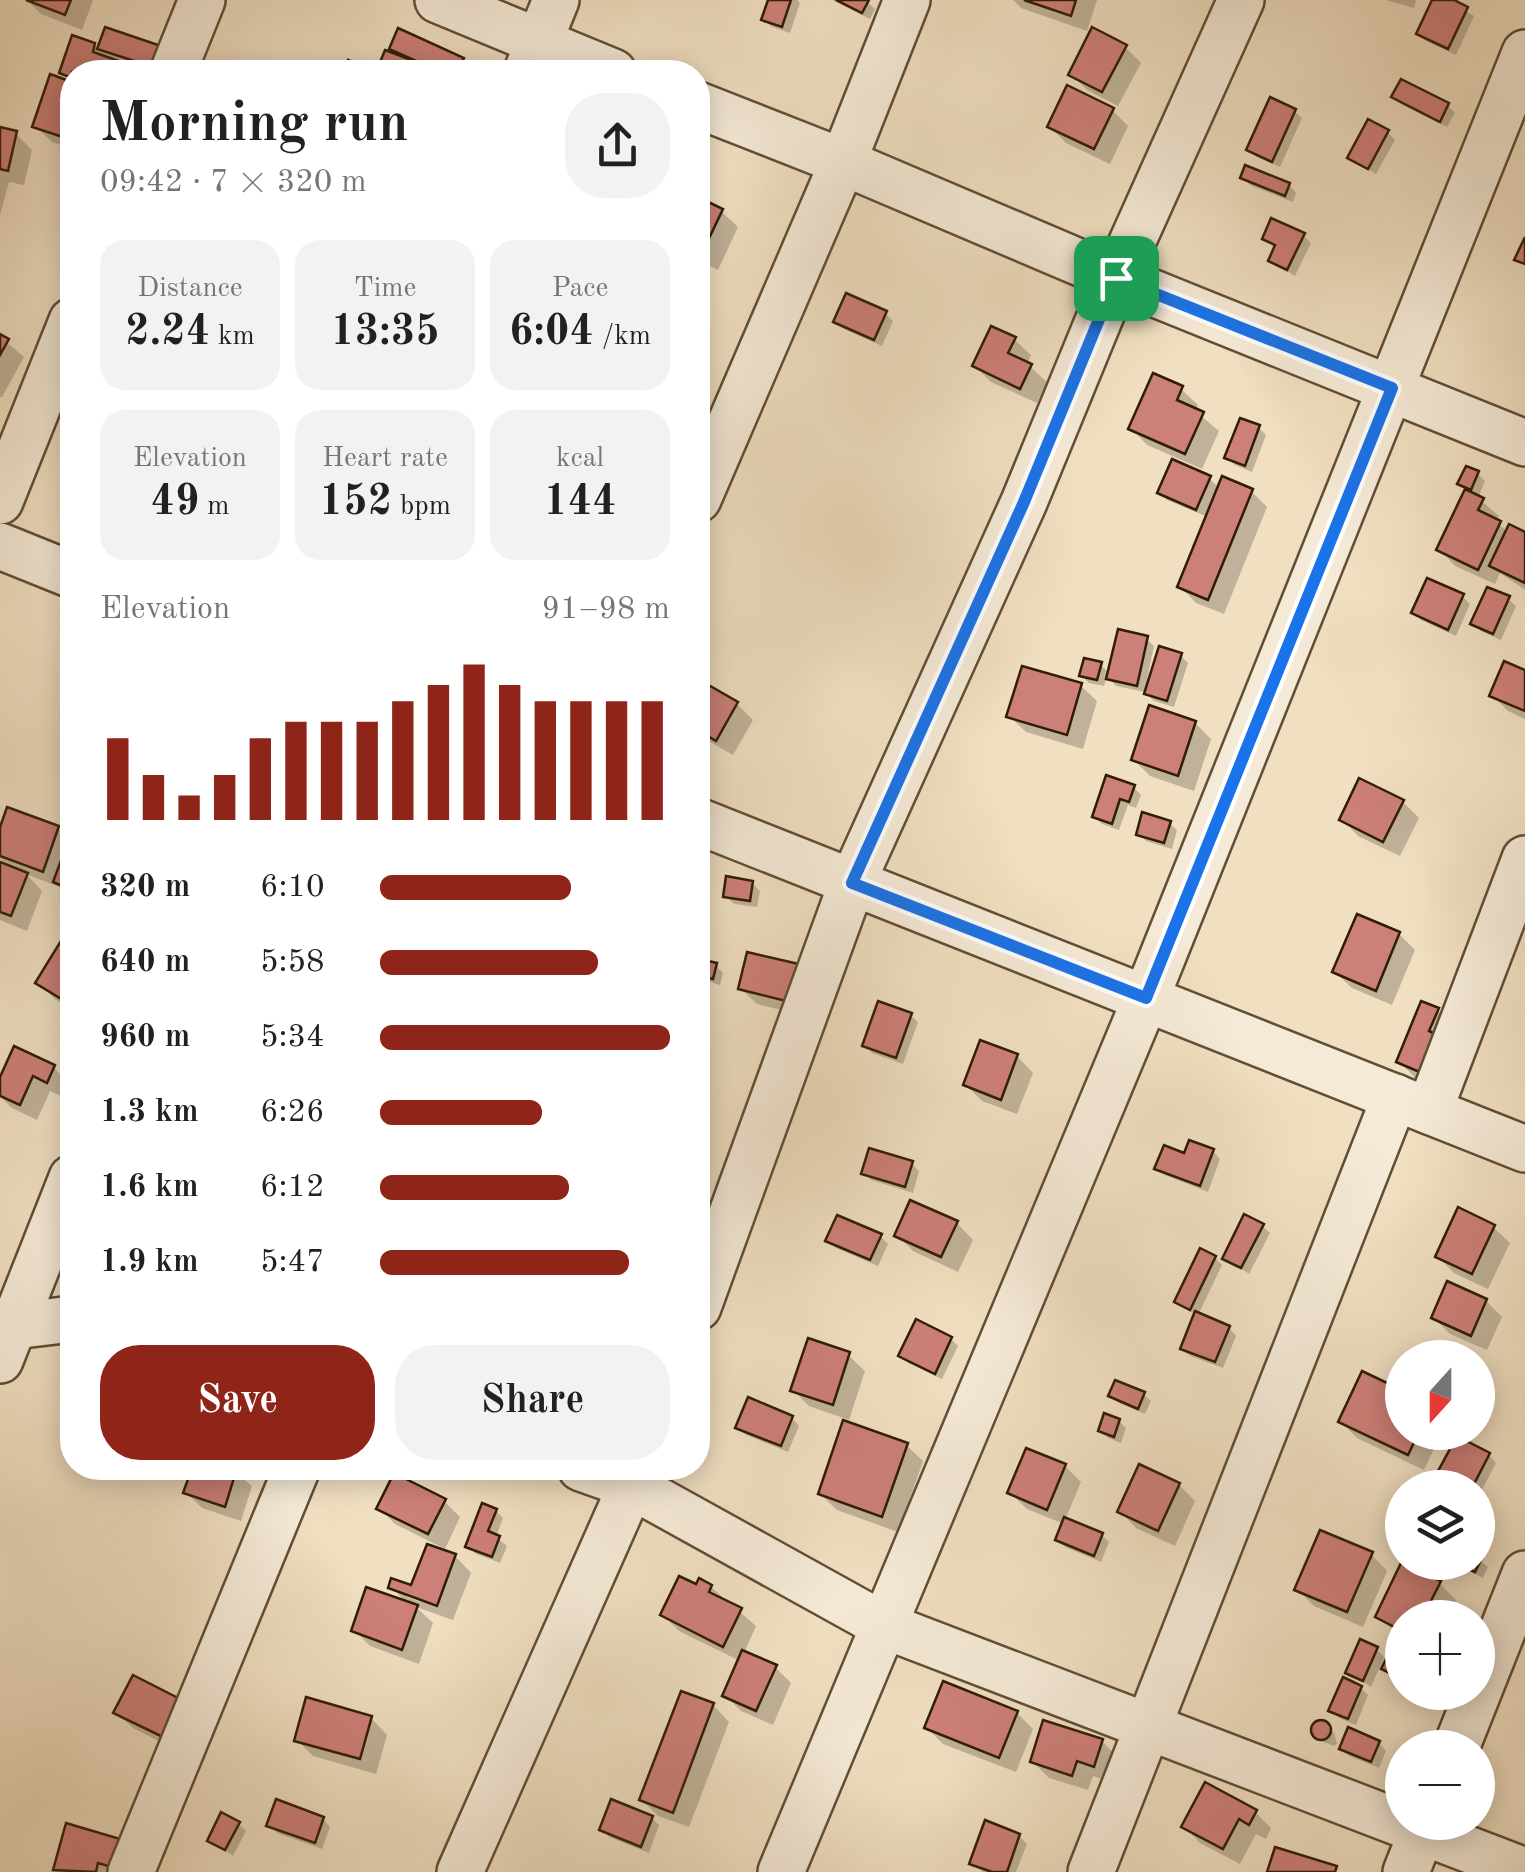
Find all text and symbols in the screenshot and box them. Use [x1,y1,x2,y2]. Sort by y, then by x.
button: share [565,93,670,198]
text: Morning run [100,98,409,153]
text: 09:42 · 7 × 320 m [100,167,367,199]
pin [1074,236,1159,321]
icon: arrive [1089,251,1144,306]
text: Distance [137,275,243,303]
text: Time [354,275,416,303]
text: Pace [552,275,608,303]
text: 2.24 [125,312,210,354]
text: 13:35 [330,312,440,354]
text: 6:04 [509,312,594,354]
text: km [210,323,255,351]
text: /km [594,323,651,351]
text: Elevation [133,445,247,473]
text: Heart rate [322,445,448,473]
text: kcal [556,445,604,473]
text: 49 [151,482,199,524]
text: 152 [319,482,392,524]
text: 144 [543,482,617,524]
text: m [199,493,229,521]
text: bpm [392,493,451,521]
text: Elevation [100,594,230,626]
text: 91–98 m [542,594,670,626]
text: 320 m [100,872,190,904]
text: 6:10 [260,872,325,904]
text: 640 m [100,947,190,979]
text: 5:58 [260,947,325,979]
text: 960 m [100,1022,190,1054]
text: 5:34 [260,1022,325,1054]
text: 1.3 km [100,1097,199,1129]
text: 6:26 [260,1097,325,1129]
text: 1.6 km [100,1172,199,1204]
text: 6:12 [260,1172,325,1204]
text: 1.9 km [100,1247,199,1279]
text: 5:47 [260,1247,325,1279]
north arrow [1385,1340,1495,1450]
map controls [1385,1340,1495,1840]
button: Save [100,1345,375,1460]
button: Share [395,1345,670,1460]
button: layers [1385,1470,1495,1580]
button: + [1385,1600,1495,1710]
button: − [1385,1730,1495,1840]

